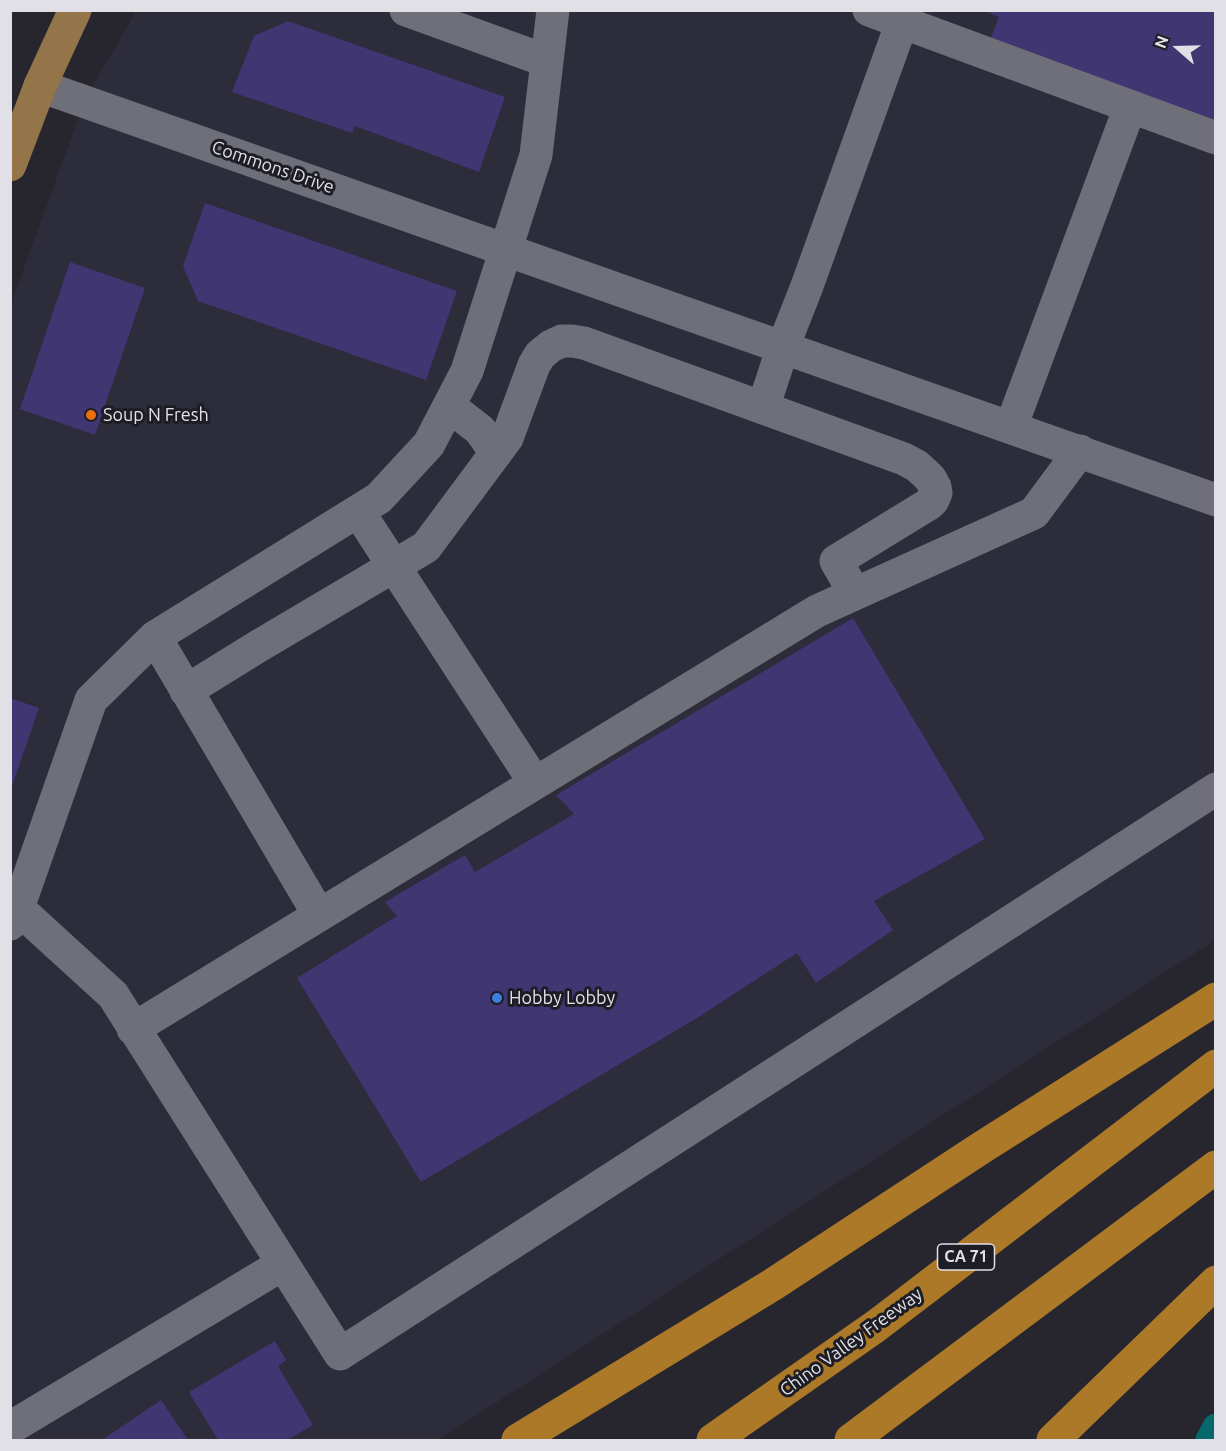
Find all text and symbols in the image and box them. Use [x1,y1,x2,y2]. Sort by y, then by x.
north arrow [1148,18,1208,78]
text: N [1151,33,1172,51]
street label: Commons Drive [209,136,337,198]
place label: Soup N Fresh [103,404,209,426]
marker: Soup N Fresh [84,408,98,422]
place label: Hobby Lobby [509,987,615,1009]
marker: Hobby Lobby [490,991,504,1005]
road number: CA 71 [938,1244,994,1270]
street label: Chino Valley Freeway [776,1283,926,1401]

